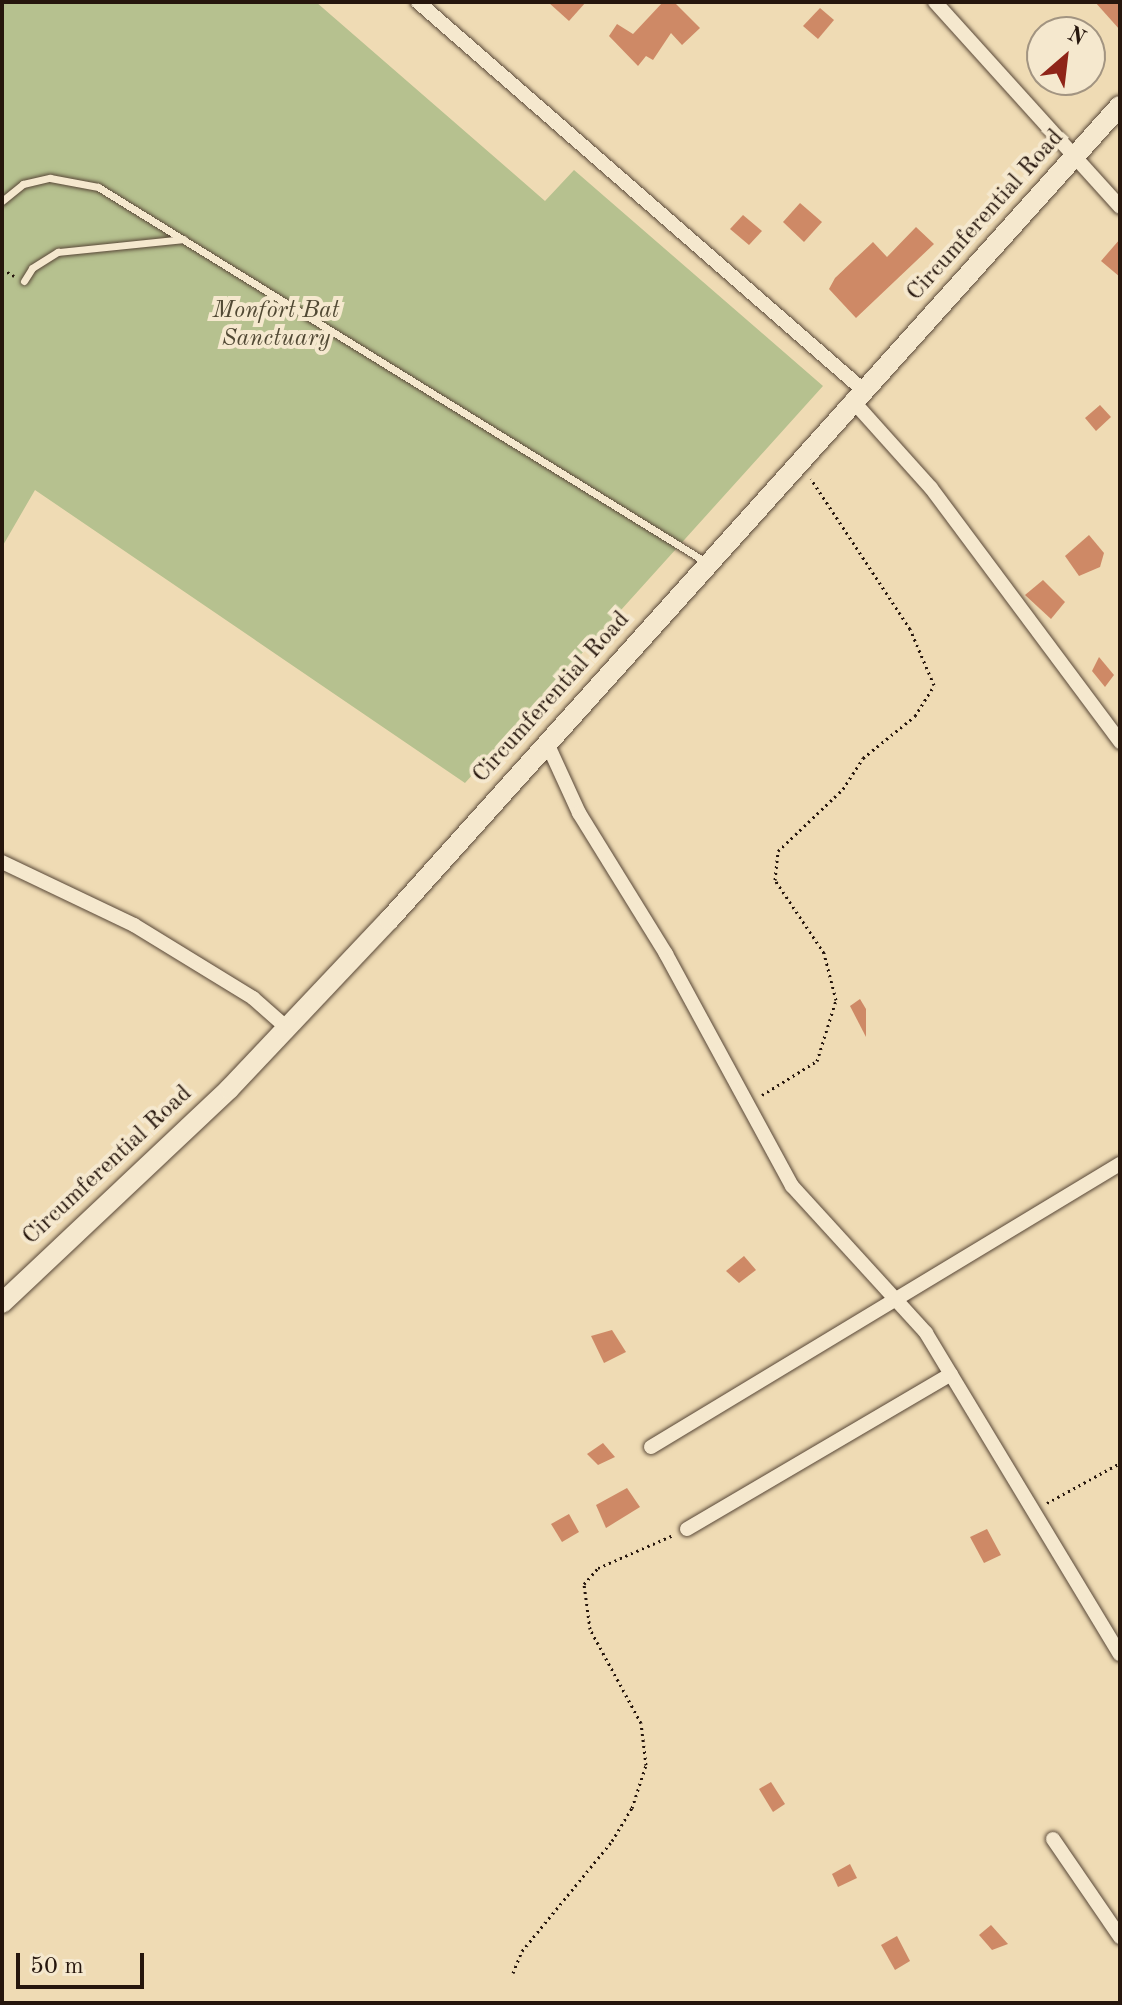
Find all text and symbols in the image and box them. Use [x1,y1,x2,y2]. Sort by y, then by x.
north arrow [1026,16,1106,96]
text: N [1064,23,1089,50]
street label: Circumferential Road [901,124,1071,308]
park label: Monfort Bat Sanctuary [213,298,339,354]
street label: Circumferential Road [467,606,637,790]
street label: Circumferential Road [17,1080,199,1252]
scale bar [20,1937,148,1987]
text: 50 m [30,1955,84,1979]

